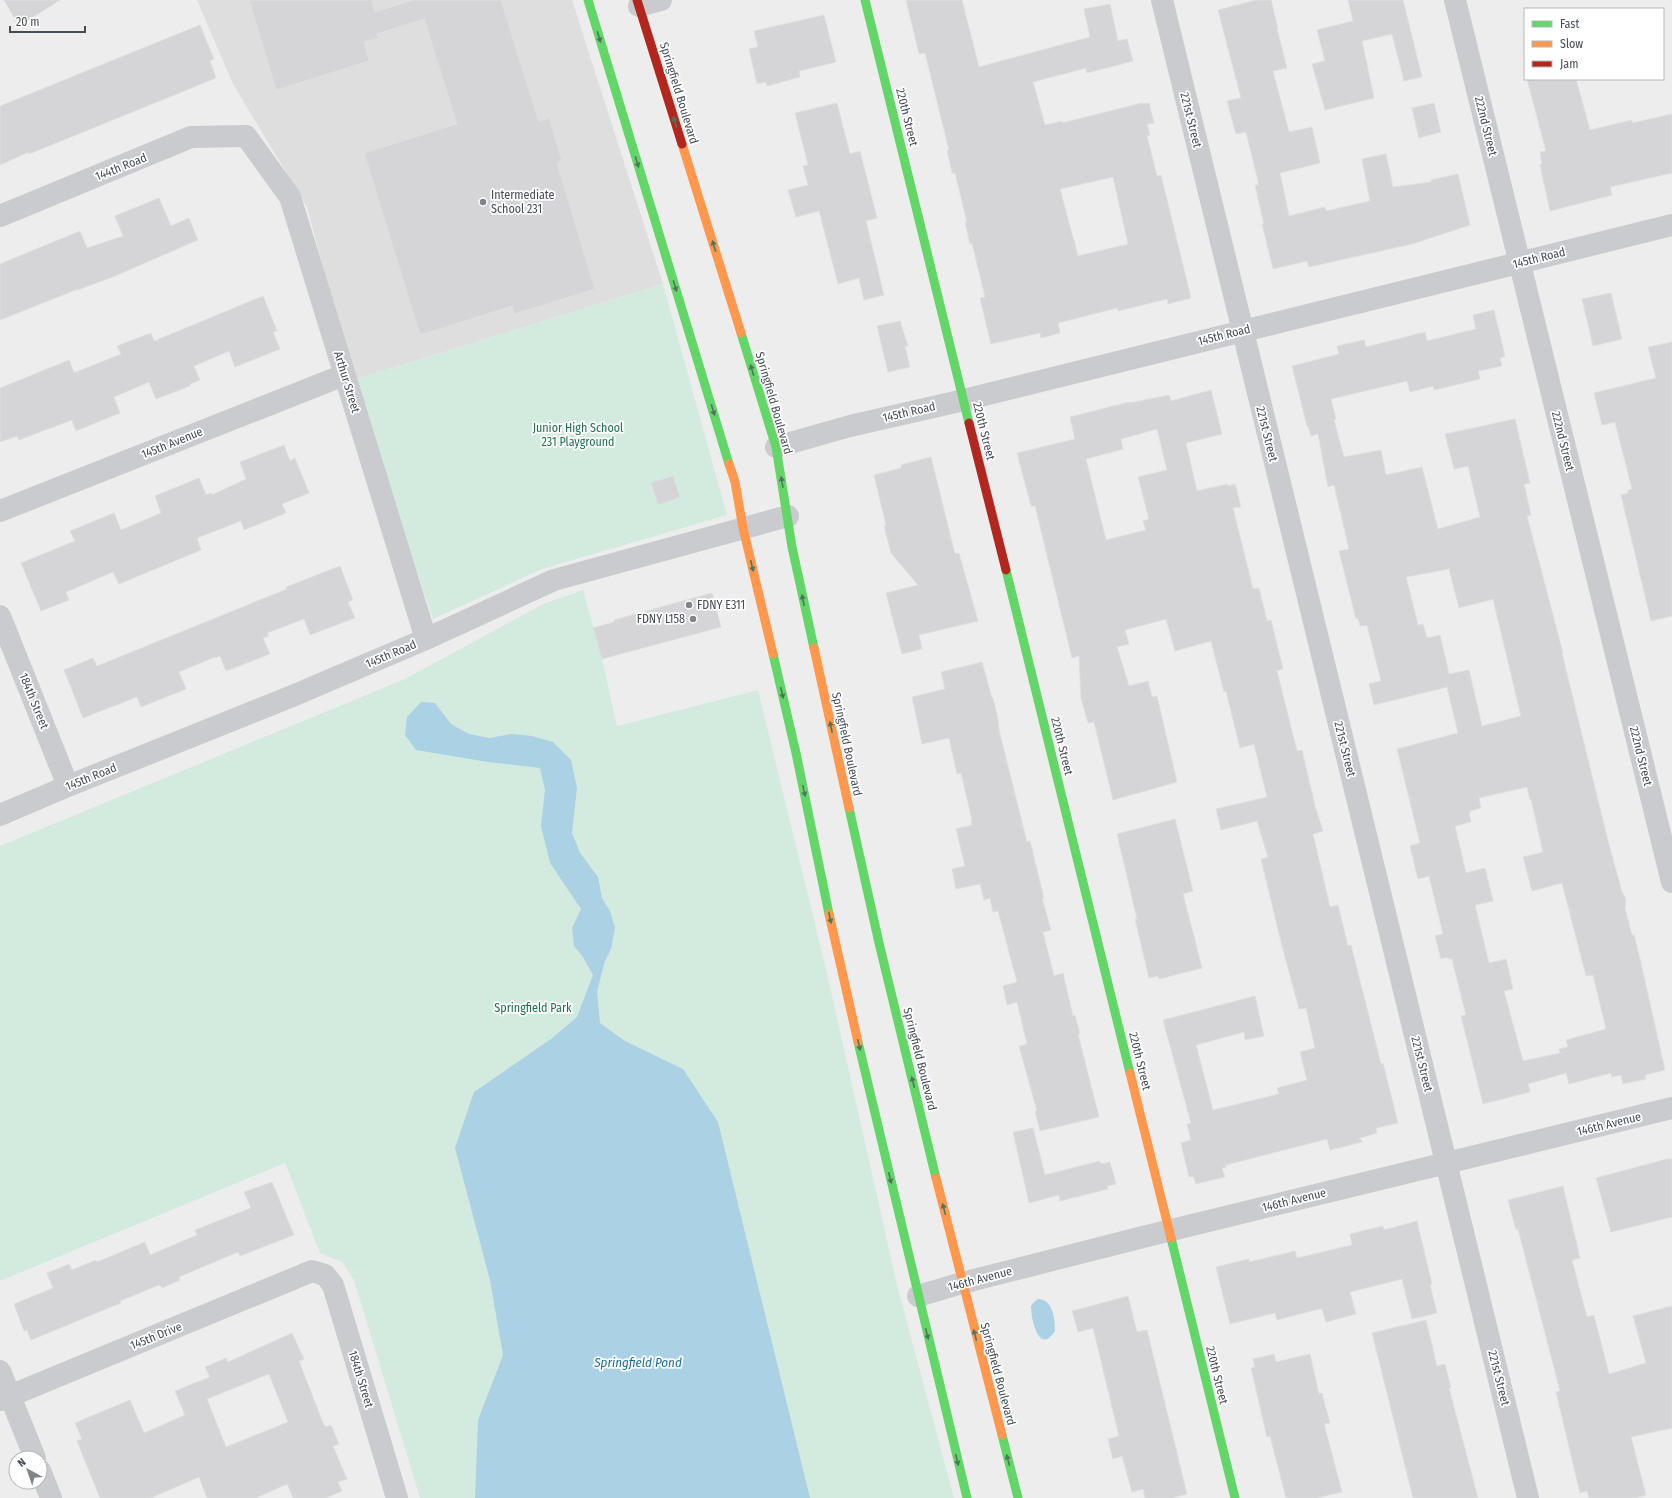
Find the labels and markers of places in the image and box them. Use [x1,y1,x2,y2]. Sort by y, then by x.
place label: Intermediate School 231 [491,188,555,216]
marker: Intermediate School 231 [478,197,488,207]
place label: FDNY E311 [697,598,745,612]
marker: FDNY E311 [684,600,694,610]
place label: FDNY L158 [637,612,685,626]
marker: FDNY L158 [688,614,698,624]

